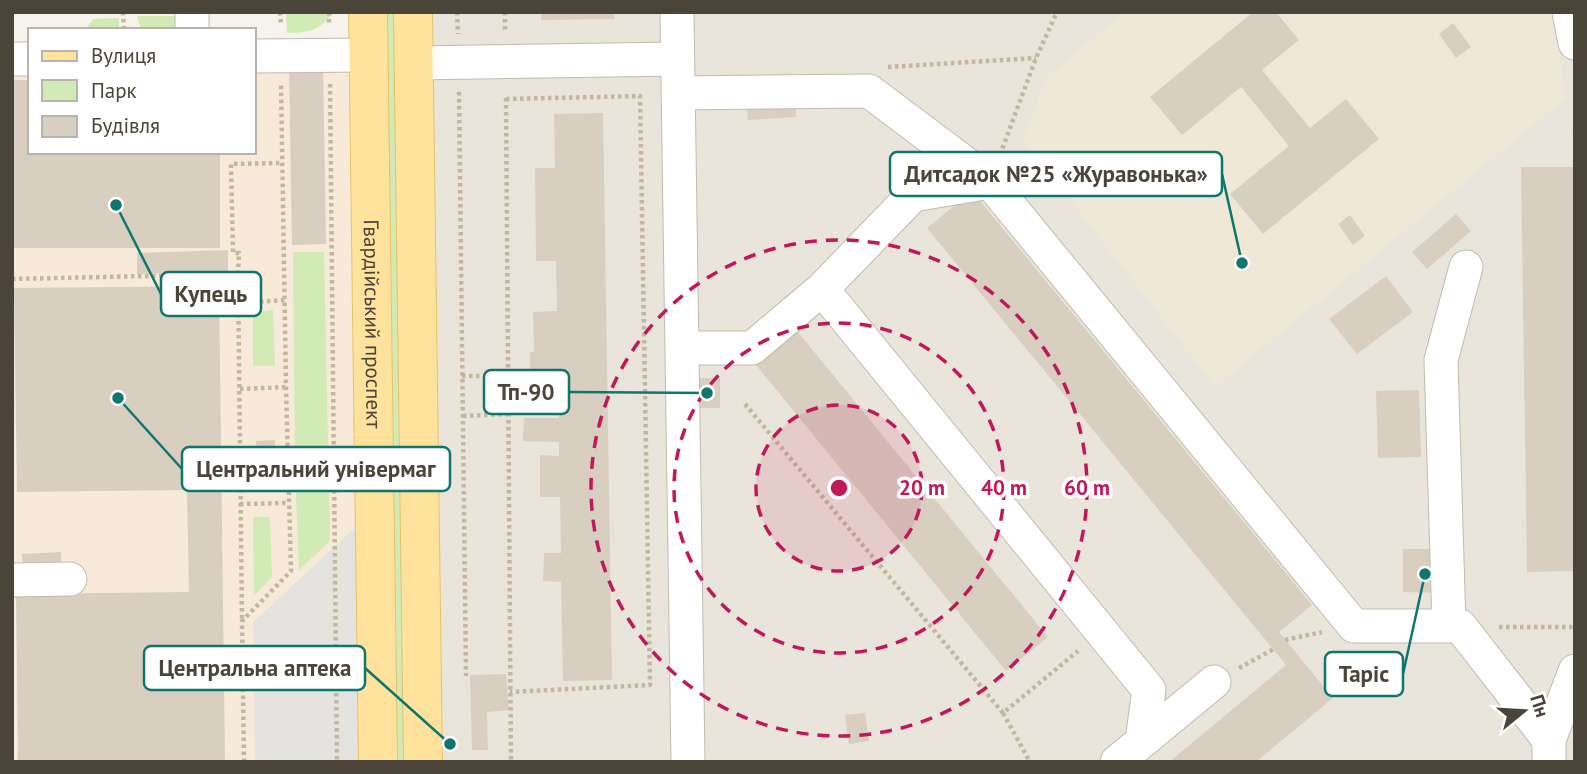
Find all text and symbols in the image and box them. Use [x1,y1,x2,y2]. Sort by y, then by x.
legend [28,28,256,154]
text: Вулиця [91,42,156,69]
text: Парк [91,77,137,104]
text: Будівля [91,112,160,139]
callout: Дитсадок №25 «Журавонька» [890,152,1222,196]
text: Дитсадок №25 «Журавонька» [904,159,1208,188]
street label: Гвардійський проспект [358,219,388,429]
callout: Купець [161,272,261,316]
text: Купець [175,279,247,308]
callout: Тп-90 [484,370,569,414]
text: Тп-90 [498,377,554,406]
callout: Центральний універмаг [182,447,450,491]
text: Центральний універмаг [196,454,436,483]
text: 20 m [899,474,945,501]
text: 40 m [981,474,1027,501]
text: 60 m [1064,474,1110,501]
centre of rings [827,476,851,500]
callout: Центральна аптека [144,646,365,690]
callout: Таріс [1325,652,1403,696]
text: Центральна аптека [159,653,351,682]
text: Таріс [1339,659,1389,688]
north arrow [1489,676,1559,746]
text: Пн [1525,691,1555,720]

